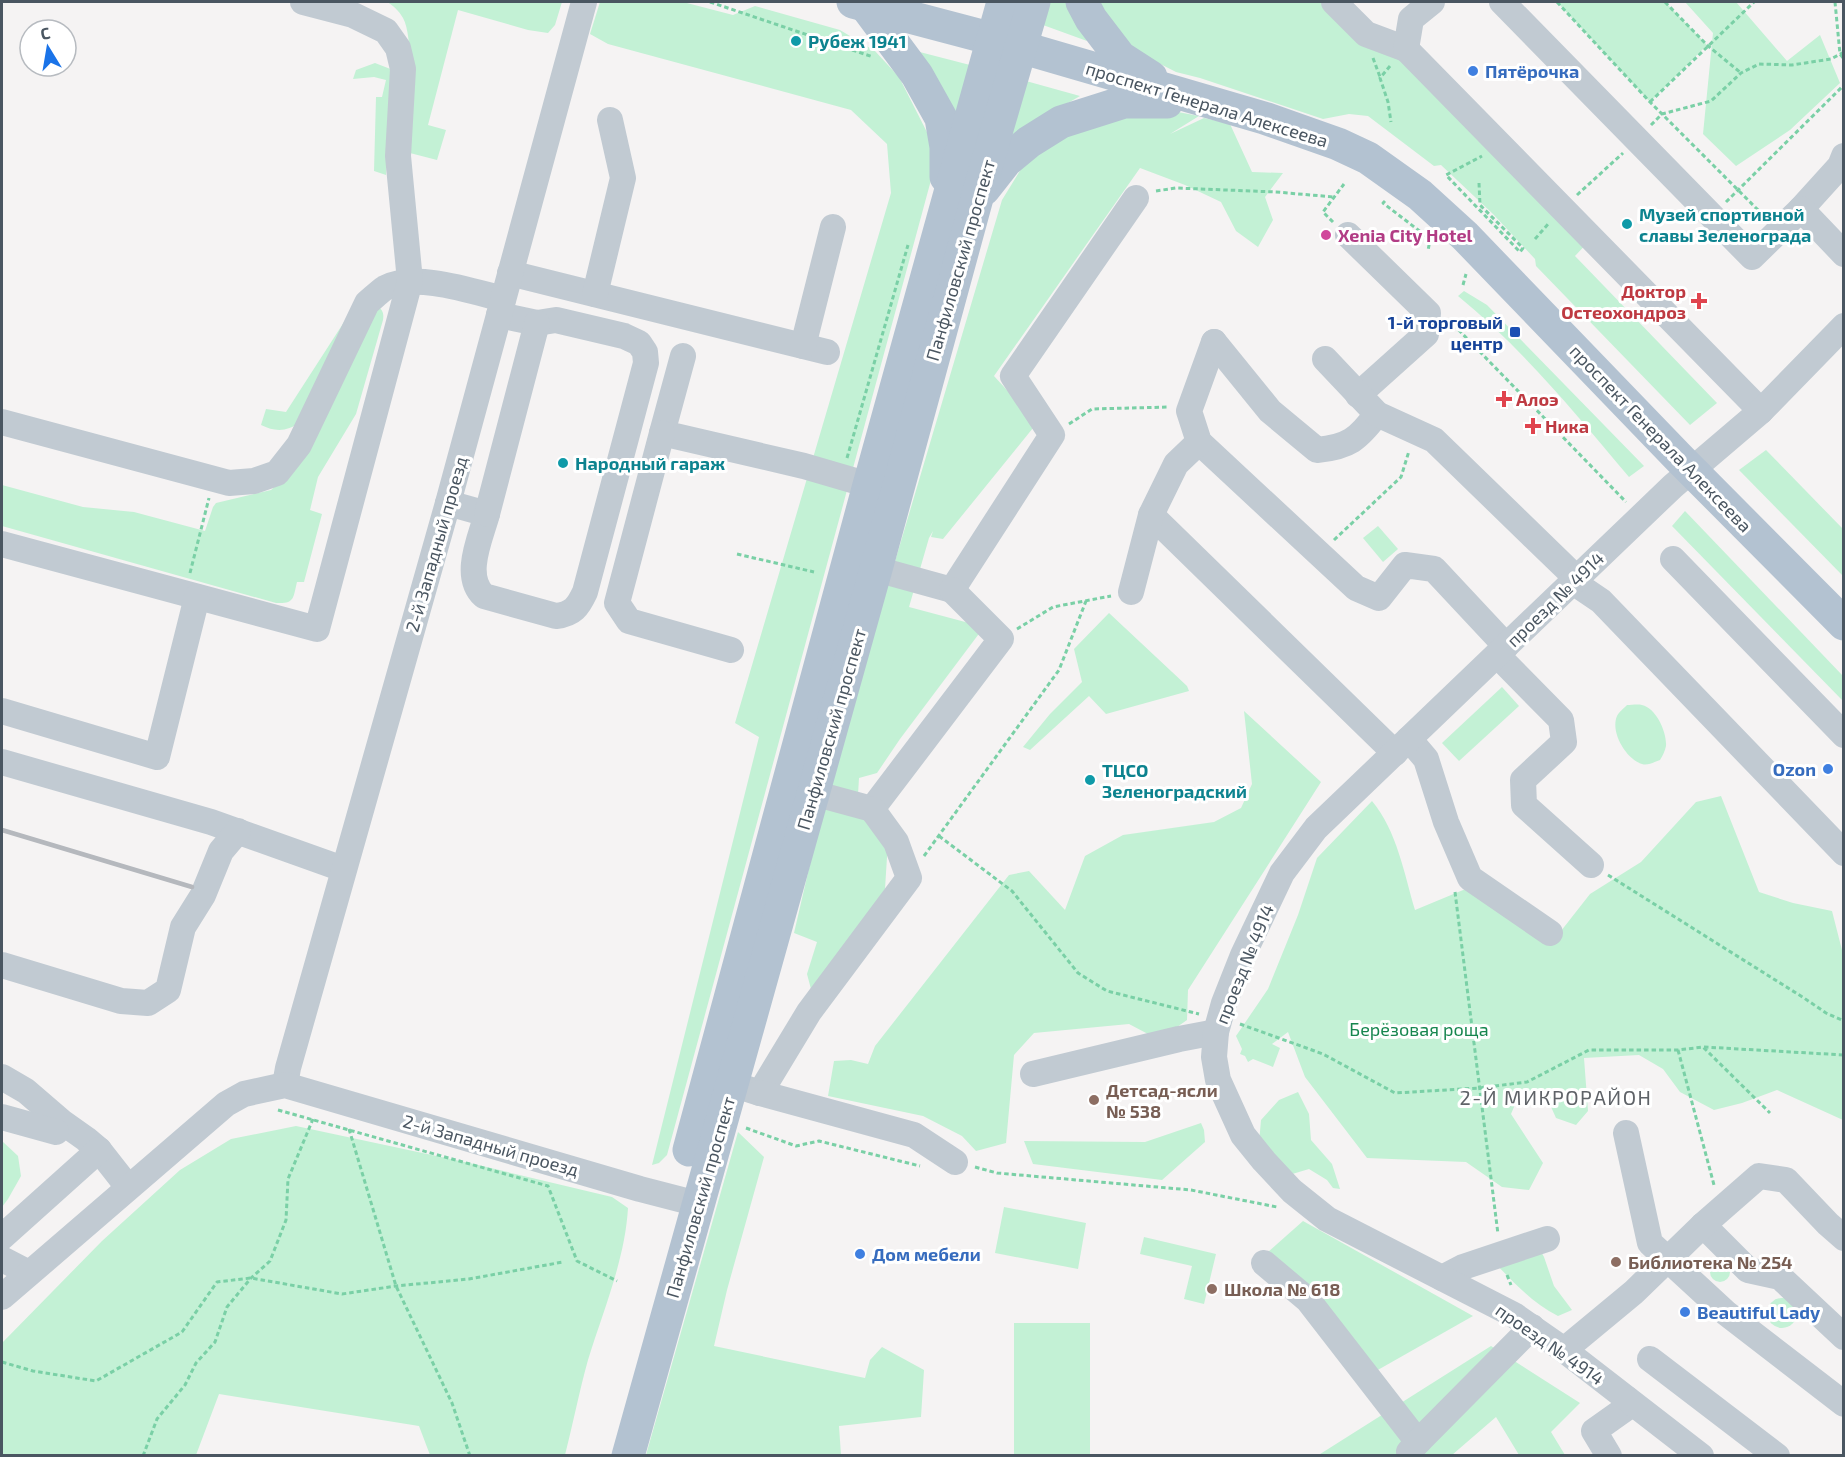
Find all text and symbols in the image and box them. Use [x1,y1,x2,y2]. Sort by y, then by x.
north arrow [18,18,78,78]
text: С [39,23,51,43]
place label: Рубеж 1941 [808,30,907,52]
marker: Рубеж 1941 [789,34,803,48]
street label: проспект Генерала Алексеева [1083,57,1331,151]
place label: Пятёрочка [1485,60,1579,82]
marker: Пятёрочка [1466,64,1480,78]
street label: Панфиловский проспект [921,157,999,363]
place label: Музей спортивной славы Зеленограда [1639,203,1811,246]
marker: Музей спортивной славы Зеленограда [1620,217,1634,231]
place label: Xenia City Hotel [1338,224,1473,246]
marker: Xenia City Hotel [1319,228,1333,242]
place label: Доктор Остеохондроз [1561,280,1686,323]
marker: Доктор Остеохондроз [1690,292,1708,310]
place label: 1-й торговый центр [1388,311,1503,354]
marker: 1-й торговый центр [1508,325,1522,339]
street label: проспект Генерала Алексеева [1566,340,1756,536]
place label: Алоэ [1516,388,1559,410]
marker: Алоэ [1497,392,1511,406]
place label: Ника [1545,415,1589,437]
marker: Ника [1526,419,1540,433]
place label: Народный гараж [575,452,725,474]
street label: 2-й Западный проезд [400,454,472,634]
marker: Народный гараж [556,456,570,470]
street label: проезд № 4914 [1502,547,1608,651]
street label: Панфиловский проспект [792,626,870,832]
place label: Ozon [1773,758,1816,780]
place label: ТЦСО Зеленоградский [1102,759,1247,802]
marker: Ozon [1821,762,1835,776]
marker: ТЦСО Зеленоградский [1083,773,1097,787]
street label: проезд № 4914 [1210,901,1278,1027]
park label: Берёзовая роща [1349,1018,1489,1040]
place label: Детсад-ясли № 538 [1106,1079,1218,1122]
district label: 2-Й МИКРОРАЙОН [1460,1085,1652,1109]
marker: Детсад-ясли № 538 [1087,1093,1101,1107]
street label: Панфиловский проспект [661,1094,739,1300]
street label: 2-й Западный проезд [401,1109,581,1181]
place label: Дом мебели [872,1243,981,1265]
marker: Дом мебели [853,1247,867,1261]
place label: Библиотека № 254 [1628,1251,1793,1273]
marker: Библиотека № 254 [1609,1255,1623,1269]
place label: Школа № 618 [1224,1278,1340,1300]
marker: Школа № 618 [1205,1282,1219,1296]
street label: проезд № 4914 [1492,1299,1608,1389]
place label: Beautiful Lady [1697,1301,1821,1323]
marker: Beautiful Lady [1678,1305,1692,1319]

